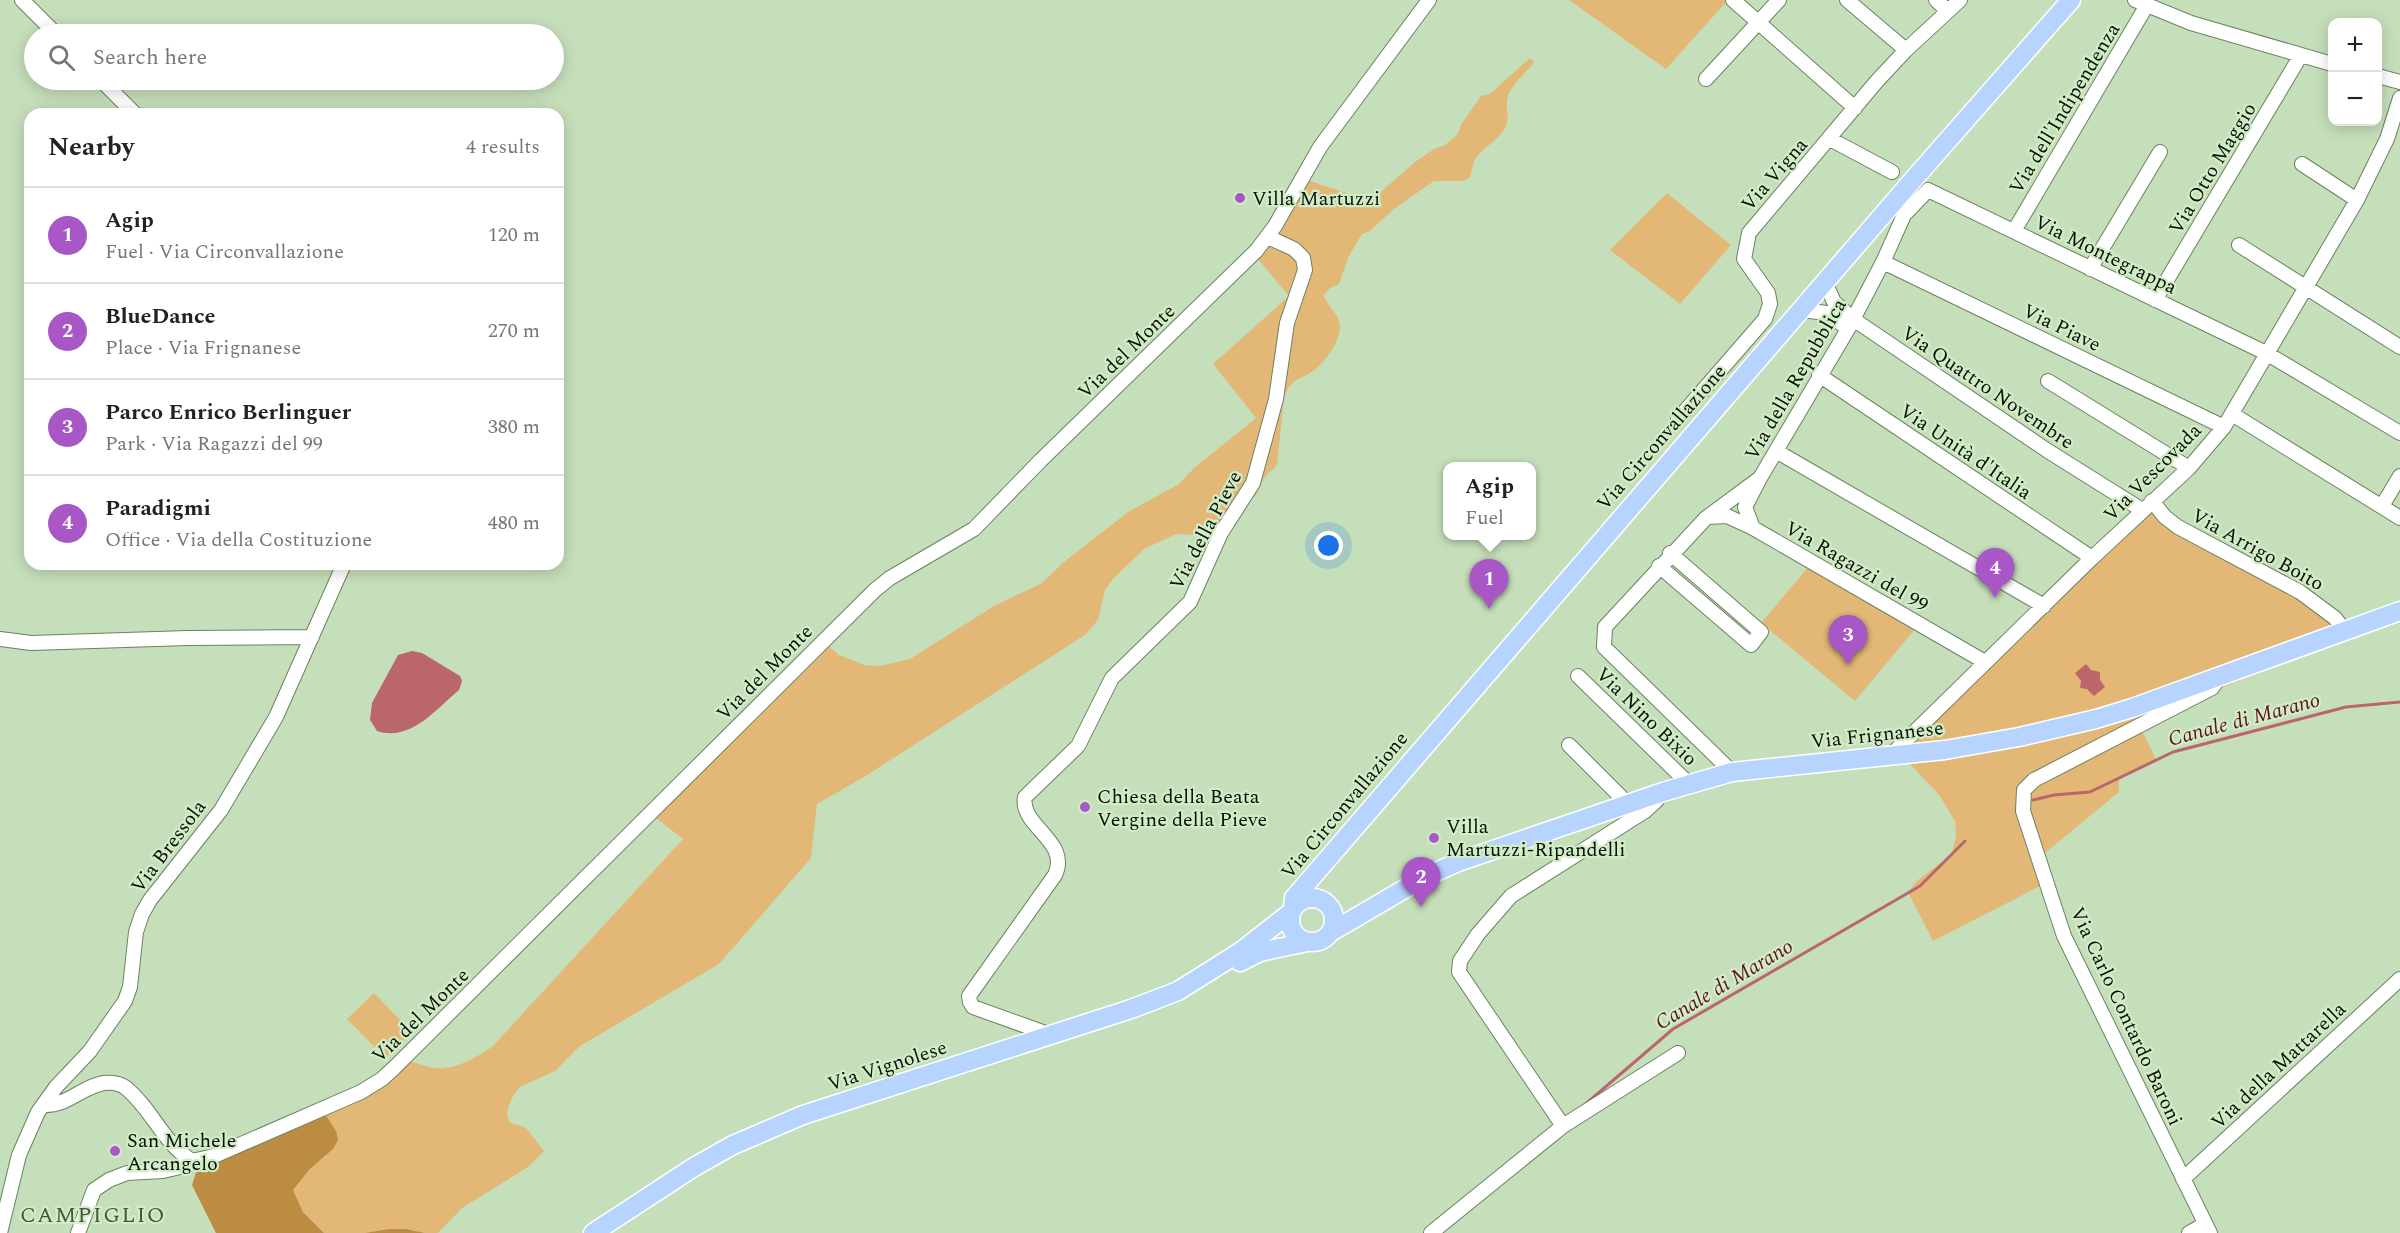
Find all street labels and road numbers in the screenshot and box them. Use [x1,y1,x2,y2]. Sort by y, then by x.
street label: Via dell'Indipendenza [2002,17,2128,200]
street label: Via Otto Maggio [2162,97,2264,240]
street label: Via Vigna [1734,131,1815,218]
street label: Via Montegrappa [2029,207,2182,303]
street label: Via della Repubblica [1737,293,1855,466]
street label: Via Piave [2017,296,2106,360]
street label: Via del Monte [1071,297,1182,406]
street label: Via Quattro Novembre [1895,319,2080,457]
street label: Via Circonvallazione [1590,358,1734,517]
street label: Via Unità d'Italia [1893,396,2038,507]
street label: Via Vescovada [2097,416,2209,529]
street label: Via della Pieve [1162,465,1250,595]
street label: Via Arrigo Boito [2186,501,2329,599]
street label: Via Ragazzi del 99 [1779,513,1934,620]
street label: Via del Monte [710,618,820,728]
street label: Via Nino Bixio [1588,660,1704,773]
street label: Via Frignanese [1809,713,1945,757]
street label: Via Circonvallazione [1274,725,1416,886]
street label: Via Bressola [124,793,214,900]
street label: Via Carlo Contardo Baroni [2062,902,2190,1131]
street label: Via del Monte [365,961,476,1070]
street label: Via della Mattarella [2204,995,2353,1136]
street label: Via Vignolese [824,1033,951,1099]

